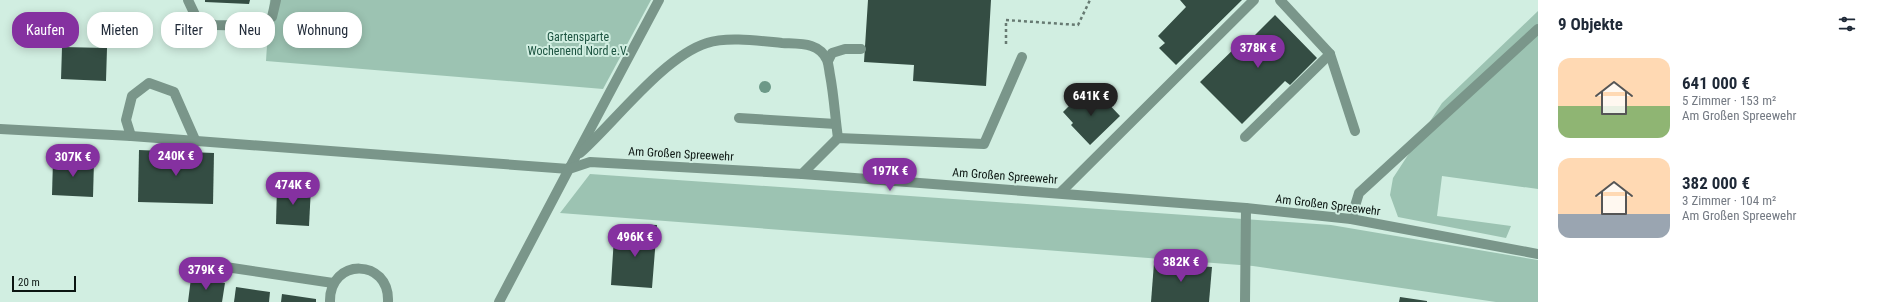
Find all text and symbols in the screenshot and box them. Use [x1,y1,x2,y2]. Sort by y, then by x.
chip: Kaufen [12,12,79,48]
chip: Mieten [87,12,153,48]
chip: Filter [161,12,217,48]
chip: Neu [225,12,275,48]
chip: Wohnung [283,12,362,48]
icon: filters [1836,13,1858,35]
text: 9 Objekte [1558,14,1623,34]
park label: Gartensparte Wochenend Nord e.V. [528,30,628,58]
pin: 378K € [1225,35,1291,69]
text: 378K € [1240,40,1276,55]
text: 641 000 € [1682,73,1750,93]
icon: home [1590,74,1638,122]
pin: 641K € [1058,83,1124,117]
text: 641K € [1073,88,1109,103]
text: 5 Zimmer · 153 m² [1682,93,1776,108]
text: Am Großen Spreewehr [1682,108,1796,123]
pin: 240K € [143,143,209,177]
pin: 307K € [40,144,106,178]
street label: Am Großen Spreewehr [628,144,734,164]
text: 240K € [158,148,194,163]
text: 307K € [55,149,91,164]
pin: 197K € [857,158,923,192]
text: 197K € [872,163,908,178]
street label: Am Großen Spreewehr [952,165,1059,187]
pin: 474K € [260,172,326,206]
text: 382 000 € [1682,173,1750,193]
icon: home [1590,174,1638,222]
text: 474K € [275,177,311,192]
street label: Am Großen Spreewehr [1275,192,1382,218]
text: 3 Zimmer · 104 m² [1682,193,1776,208]
text: Am Großen Spreewehr [1682,208,1796,223]
pin: 496K € [602,224,668,258]
text: 496K € [617,229,653,244]
pin: 382K € [1148,249,1214,283]
text: 382K € [1163,254,1199,269]
pin: 379K € [173,257,239,291]
text: 379K € [188,262,224,277]
scale bar [12,274,76,293]
text: 20 m [18,276,40,289]

